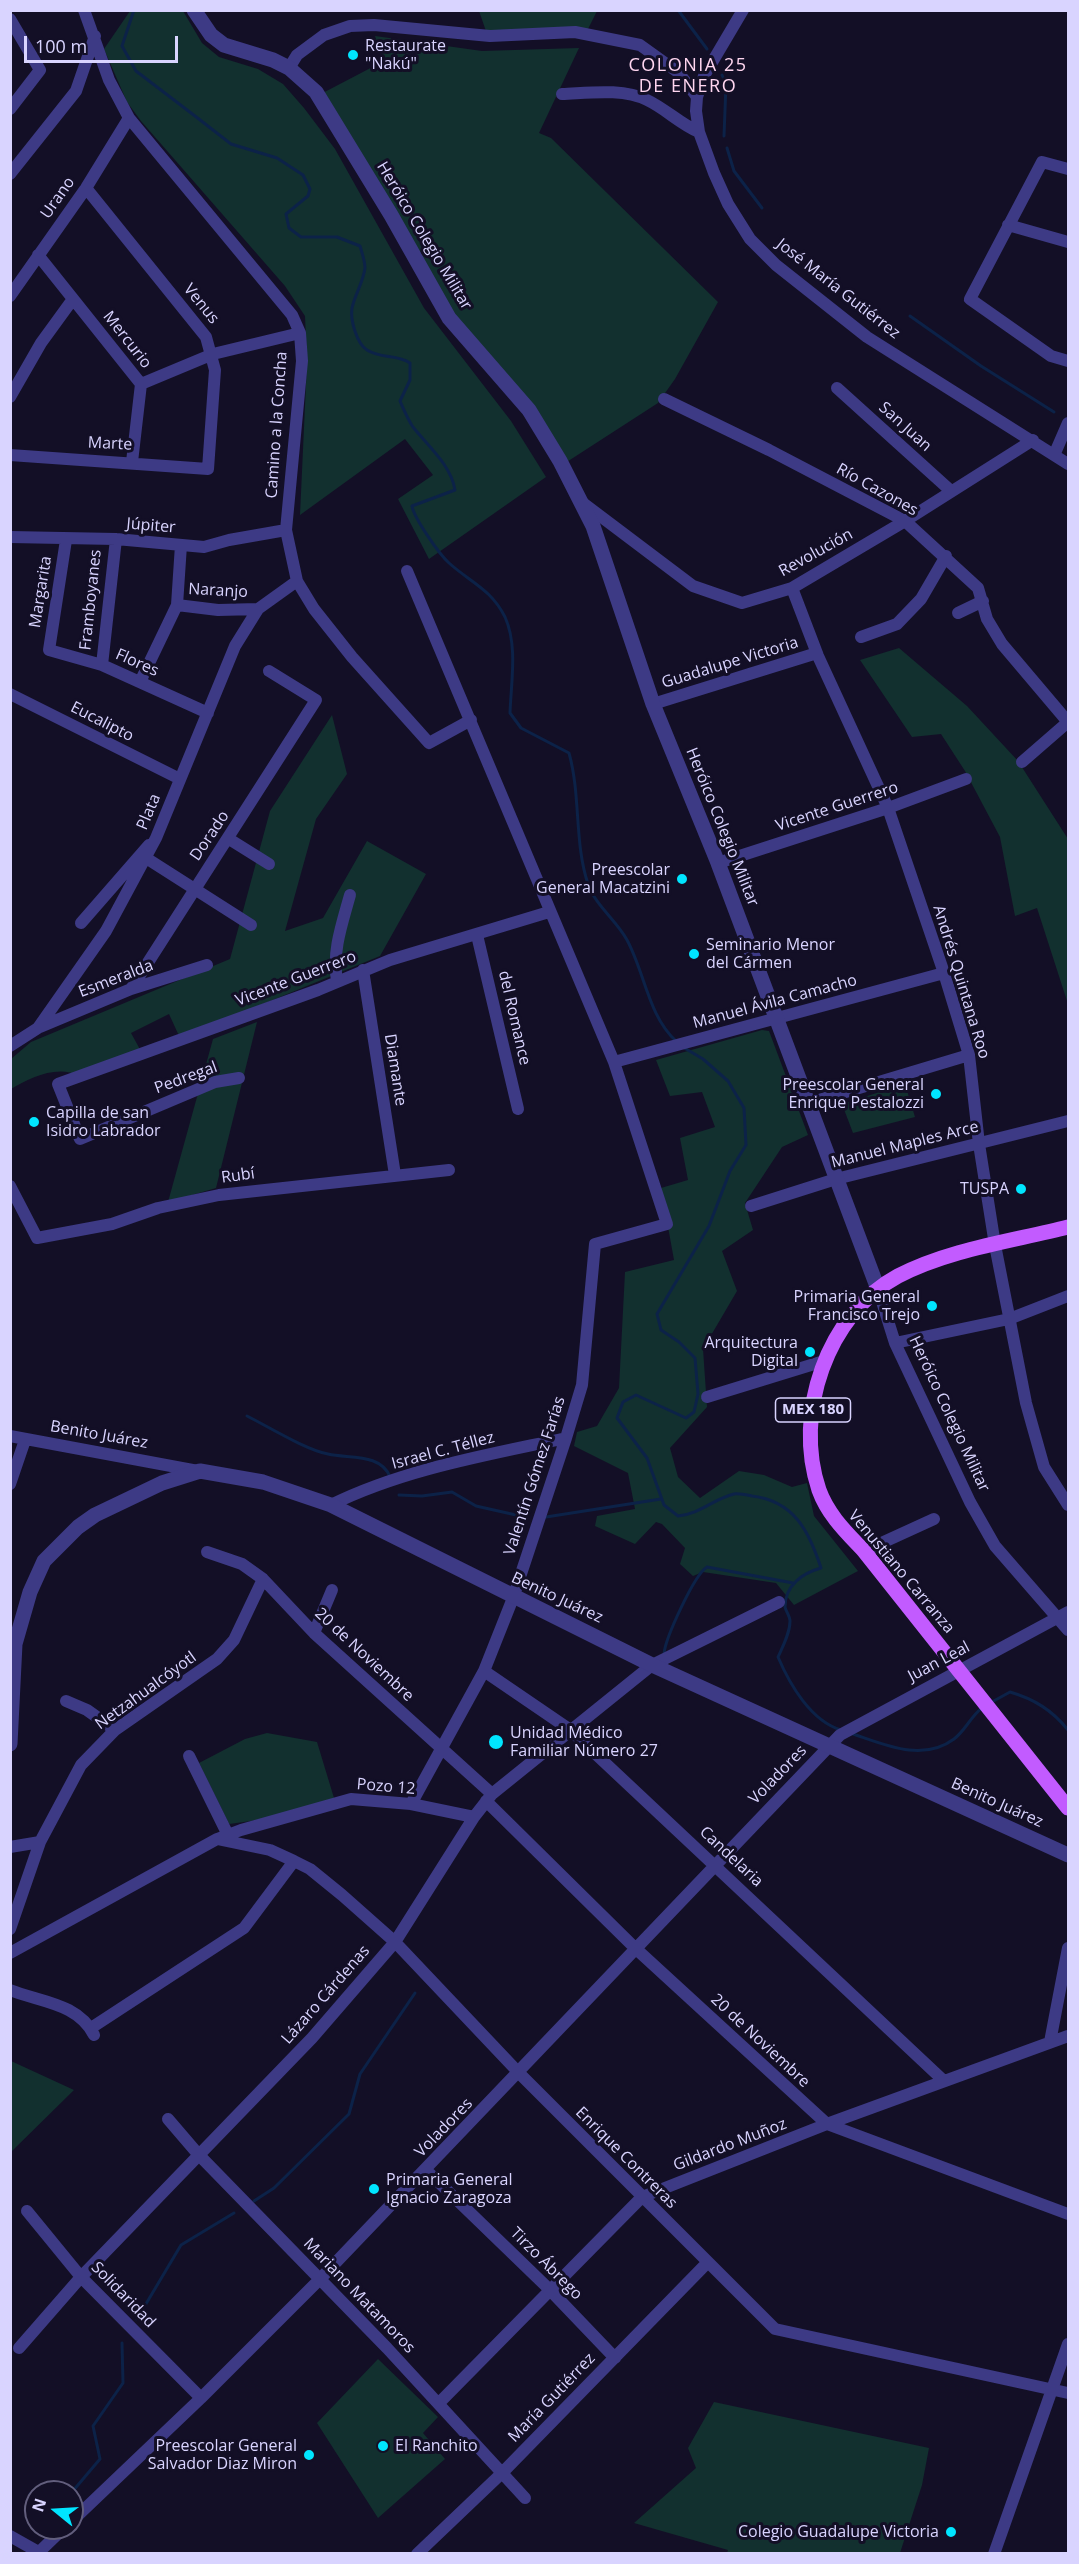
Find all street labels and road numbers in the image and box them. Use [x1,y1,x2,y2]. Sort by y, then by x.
street label: Heróico Colegio Militar [372,158,476,314]
street label: Urano [37,173,79,223]
street label: José María Gutiérrez [772,235,904,343]
street label: Venus [179,280,223,328]
street label: Mercurio [99,307,155,373]
street label: Camino a la Concha [262,351,292,499]
street label: San Juan [875,398,935,456]
street label: Marte [87,433,133,455]
street label: Río Cazones [833,460,921,520]
street label: Júpiter [126,514,176,538]
street label: Revolución [776,525,856,581]
street label: Framboyanes [76,549,106,651]
street label: Margarita [26,555,56,629]
street label: Naranjo [188,580,248,602]
street label: Guadalupe Victoria [659,633,801,693]
street label: Flores [113,645,161,681]
street label: Eucalipto [67,698,137,746]
street label: Heróico Colegio Militar [681,745,763,909]
street label: Vicente Guerrero [773,778,901,836]
street label: Plata [133,791,165,833]
street label: Dorado [186,807,234,865]
street label: Andrés Quintana Roo [928,903,994,1061]
street label: Vicente Guerrero [233,947,359,1011]
street label: Esmeralda [76,956,156,1002]
street label: del Romance [494,969,534,1067]
street label: Manuel Ávila Camacho [691,971,859,1033]
street label: Diamante [380,1033,410,1107]
street label: Pedregal [152,1058,220,1098]
street label: Manuel Maples Arce [829,1117,981,1173]
street label: Rubí [220,1164,256,1188]
street label: Heróico Colegio Militar [905,1333,993,1495]
street label: Valentín Gómez Farías [500,1394,570,1558]
road number: MEX 180 [776,1398,850,1422]
street label: Benito Juárez [49,1417,149,1453]
street label: Israel C. Téllez [390,1428,496,1474]
street label: Venustiano Carranza [844,1506,958,1638]
street label: Benito Juárez [508,1568,606,1628]
street label: 20 de Noviembre [311,1604,417,1706]
street label: Juan Leal [905,1638,973,1686]
street label: Netzahualcóyotl [92,1648,200,1734]
street label: Voladores [745,1741,811,1809]
street label: Benito Juárez [948,1774,1046,1832]
street label: Pozo 12 [356,1775,416,1799]
street label: Candelaria [695,1823,767,1891]
street label: Lázaro Cárdenas [278,1942,374,2048]
street label: 20 de Noviembre [707,1990,813,2092]
street label: Voladores [411,2094,477,2162]
street label: Enrique Contreras [571,2103,681,2213]
street label: Gildardo Muñoz [671,2115,789,2175]
street label: Tirzo Ábrego [506,2224,586,2304]
street label: Mariano Matamoros [299,2235,419,2357]
street label: Solidaridad [87,2258,159,2332]
street label: María Gutiérrez [505,2349,599,2447]

